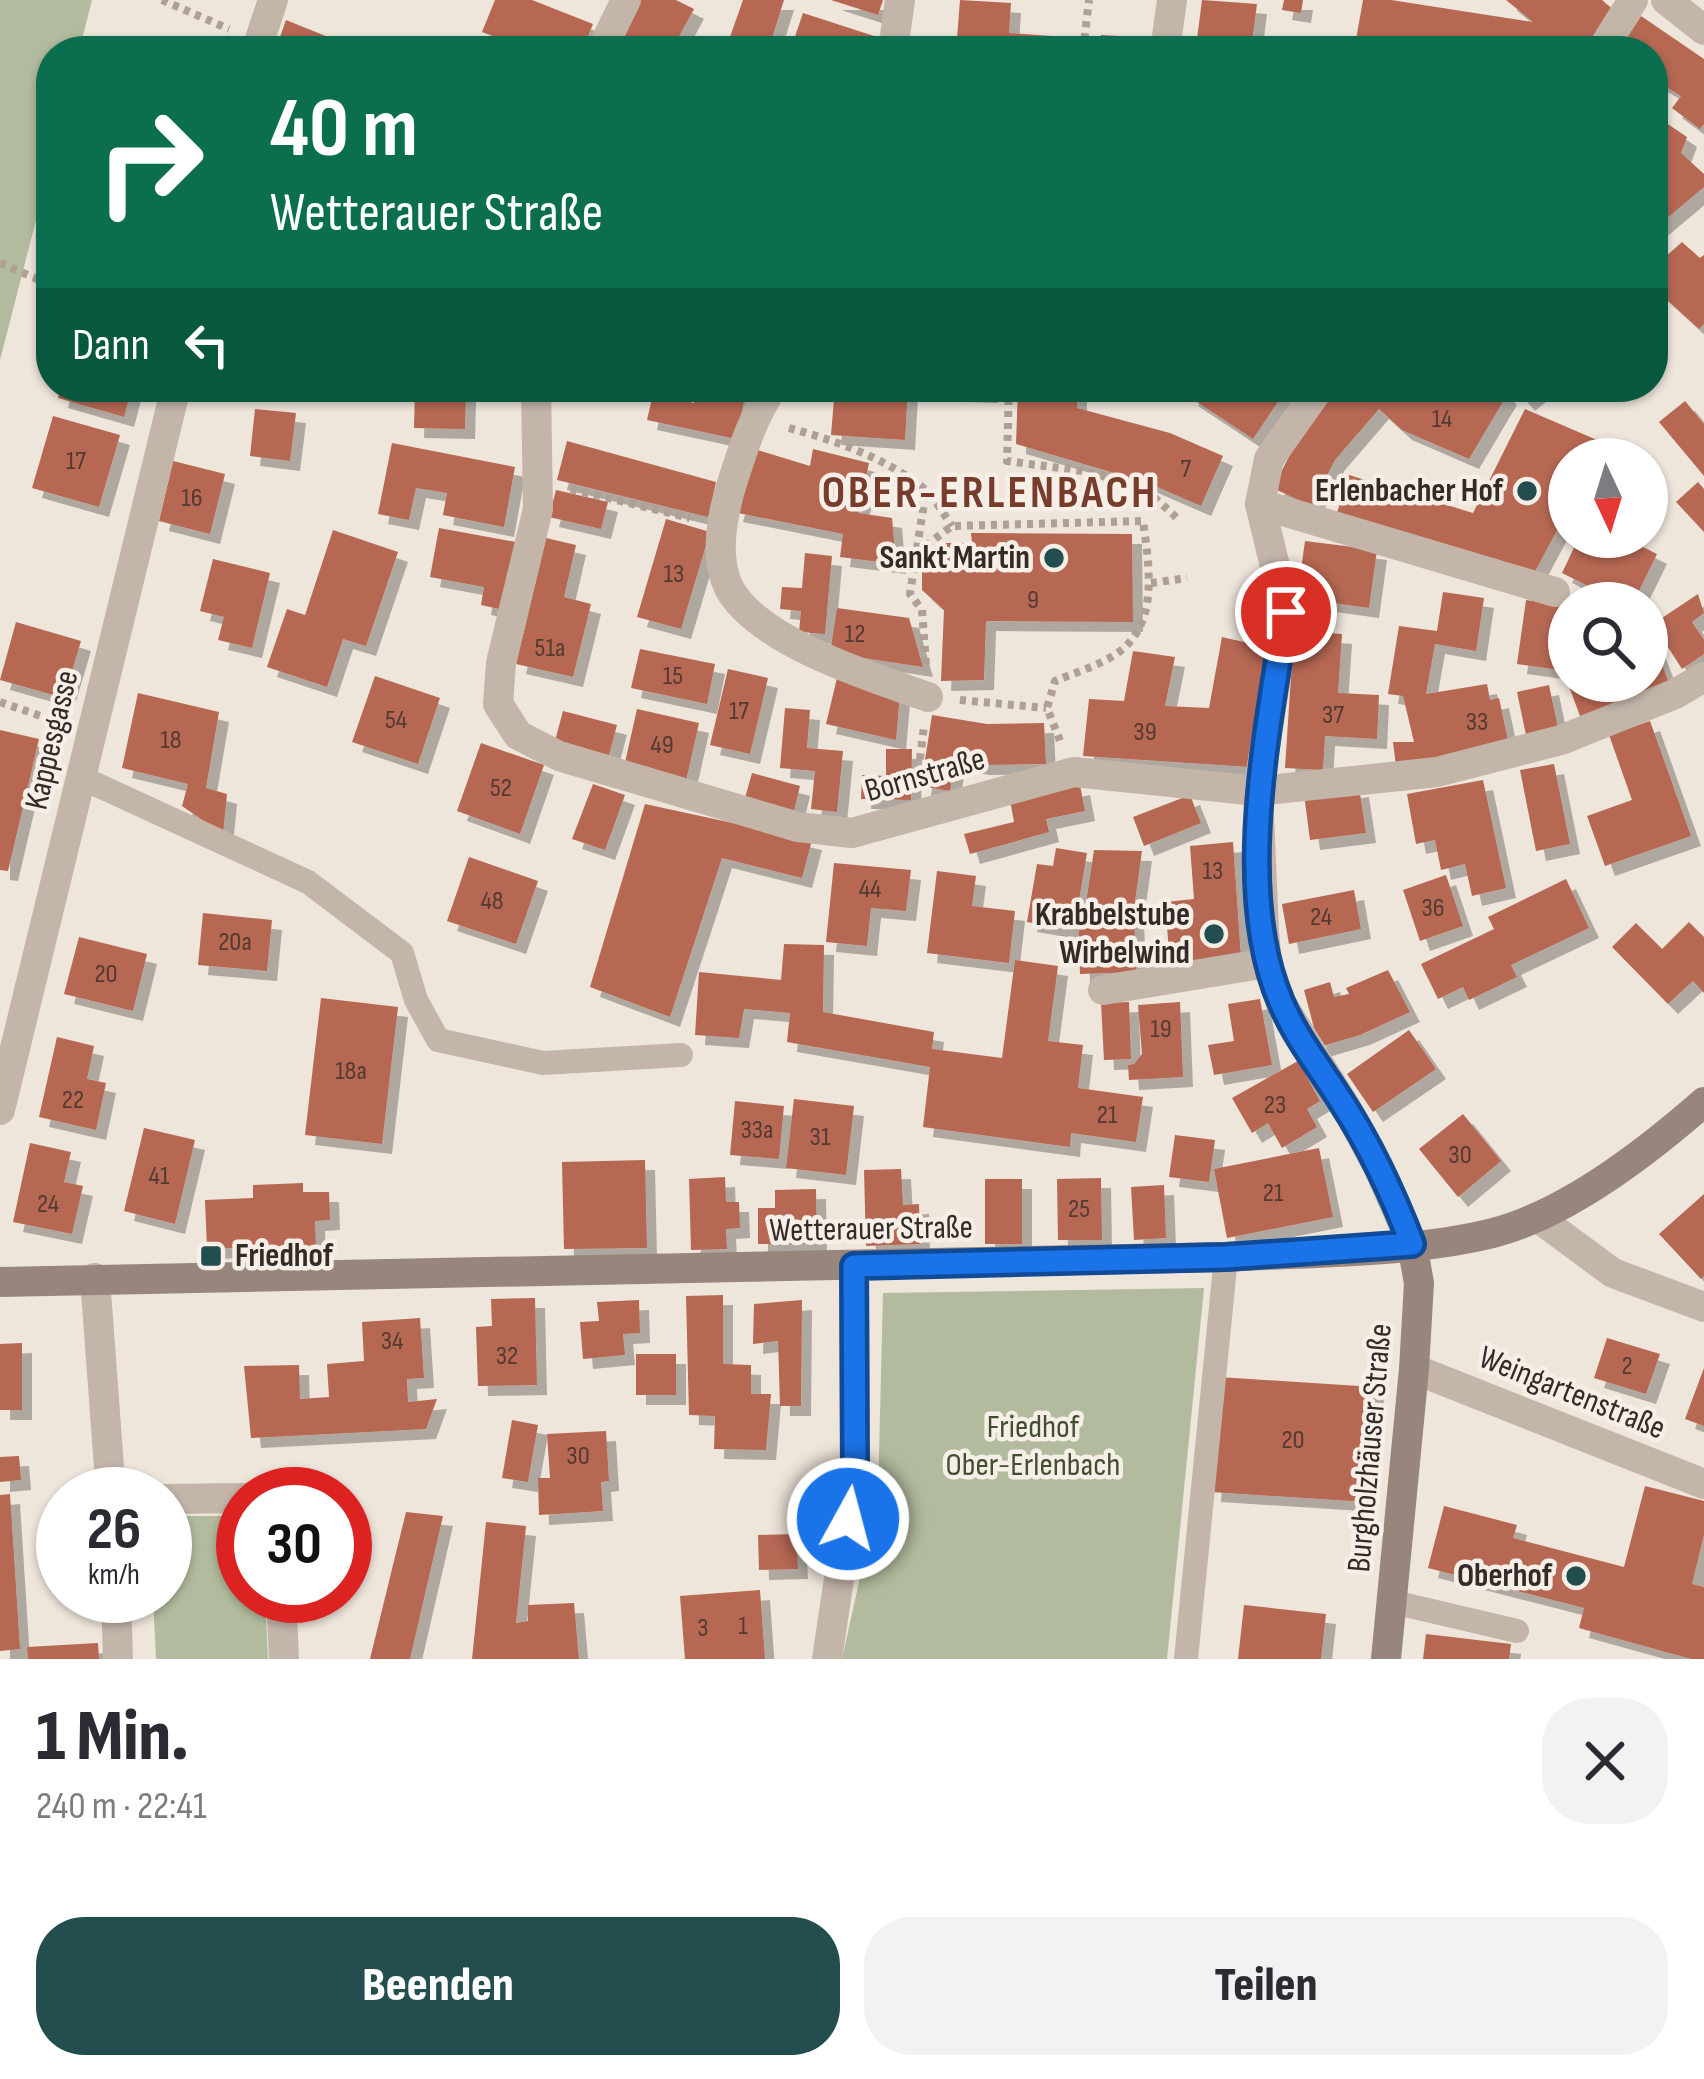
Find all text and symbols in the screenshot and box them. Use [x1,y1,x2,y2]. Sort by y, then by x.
text: 40 m [270,79,418,180]
icon: right [72,84,228,240]
text: Wetterauer Straße [270,181,603,246]
icon: left [174,312,240,378]
text: Dann [72,318,150,373]
house number: 14 [1432,403,1452,435]
north arrow [1548,438,1668,558]
map controls [1548,438,1668,702]
house number: 17 [66,445,86,477]
house number: 7 [1181,453,1192,485]
district label: OBER-ERLENBACH [822,466,1158,521]
place label: Erlenbacher Hof [1315,471,1504,511]
marker: Erlenbacher Hof [1514,478,1540,504]
house number: 16 [181,482,203,514]
place label: Sankt Martin [880,538,1030,578]
marker: Sankt Martin [1041,545,1067,571]
house number: 13 [664,558,684,590]
pin [1235,561,1337,663]
icon: arrive [1253,579,1319,645]
button: search [1548,582,1668,702]
house number: 9 [1027,584,1039,616]
house number: 12 [845,618,865,650]
house number: 51a [535,632,565,664]
house number: 15 [663,660,683,692]
street label: Kappesgasse [17,666,87,814]
house number: 17 [729,695,749,727]
house number: 37 [1322,699,1344,731]
house number: 54 [385,704,407,736]
house number: 33 [1466,706,1488,738]
house number: 39 [1133,716,1157,748]
house number: 18 [160,724,182,756]
house number: 49 [650,729,674,761]
street label: Bornstraße [861,739,989,811]
house number: 52 [490,772,512,804]
house number: 13 [1203,855,1223,887]
house number: 44 [859,873,881,905]
house number: 48 [480,885,504,917]
house number: 36 [1421,892,1445,924]
place label: Krabbelstube Wirbelwind [1035,895,1190,973]
house number: 24 [1310,901,1332,933]
marker: Krabbelstube Wirbelwind [1201,921,1227,947]
house number: 20a [218,926,252,958]
house number: 20 [94,958,118,990]
house number: 19 [1150,1013,1172,1045]
house number: 18a [335,1055,367,1087]
house number: 22 [62,1084,84,1116]
house number: 23 [1264,1089,1286,1121]
house number: 21 [1097,1099,1118,1131]
house number: 33a [740,1114,774,1146]
house number: 31 [810,1121,831,1153]
house number: 30 [1448,1139,1472,1171]
house number: 41 [149,1160,170,1192]
house number: 21 [1263,1177,1284,1209]
house number: 24 [37,1188,59,1220]
house number: 25 [1068,1193,1090,1225]
street label: Wetterauer Straße [769,1207,973,1251]
place label: Friedhof [235,1236,334,1276]
marker: Friedhof [198,1243,224,1269]
street label: Burgholzhäuser Straße [1339,1322,1401,1574]
house number: 34 [381,1325,403,1357]
street label: Weingartenstraße [1473,1337,1671,1449]
house number: 32 [496,1340,518,1372]
house number: 2 [1621,1350,1633,1382]
park label: Friedhof Ober-Erlenbach [946,1407,1120,1485]
house number: 20 [1281,1424,1305,1456]
house number: 30 [566,1440,590,1472]
position arrow [785,1456,911,1582]
speed limit sign: 30 [216,1467,372,1623]
text: 26 [87,1494,141,1566]
place label: Oberhof [1457,1556,1553,1596]
text: km/h [88,1557,140,1593]
marker: Oberhof [1563,1563,1589,1589]
house number: 1 [738,1610,748,1642]
house number: 3 [697,1612,709,1644]
text: 1 Min. [36,1694,189,1781]
button: close [1542,1698,1668,1824]
text: 240 m · 22:41 [36,1783,207,1830]
button: Beenden [36,1917,840,2055]
button: Teilen [864,1917,1668,2055]

